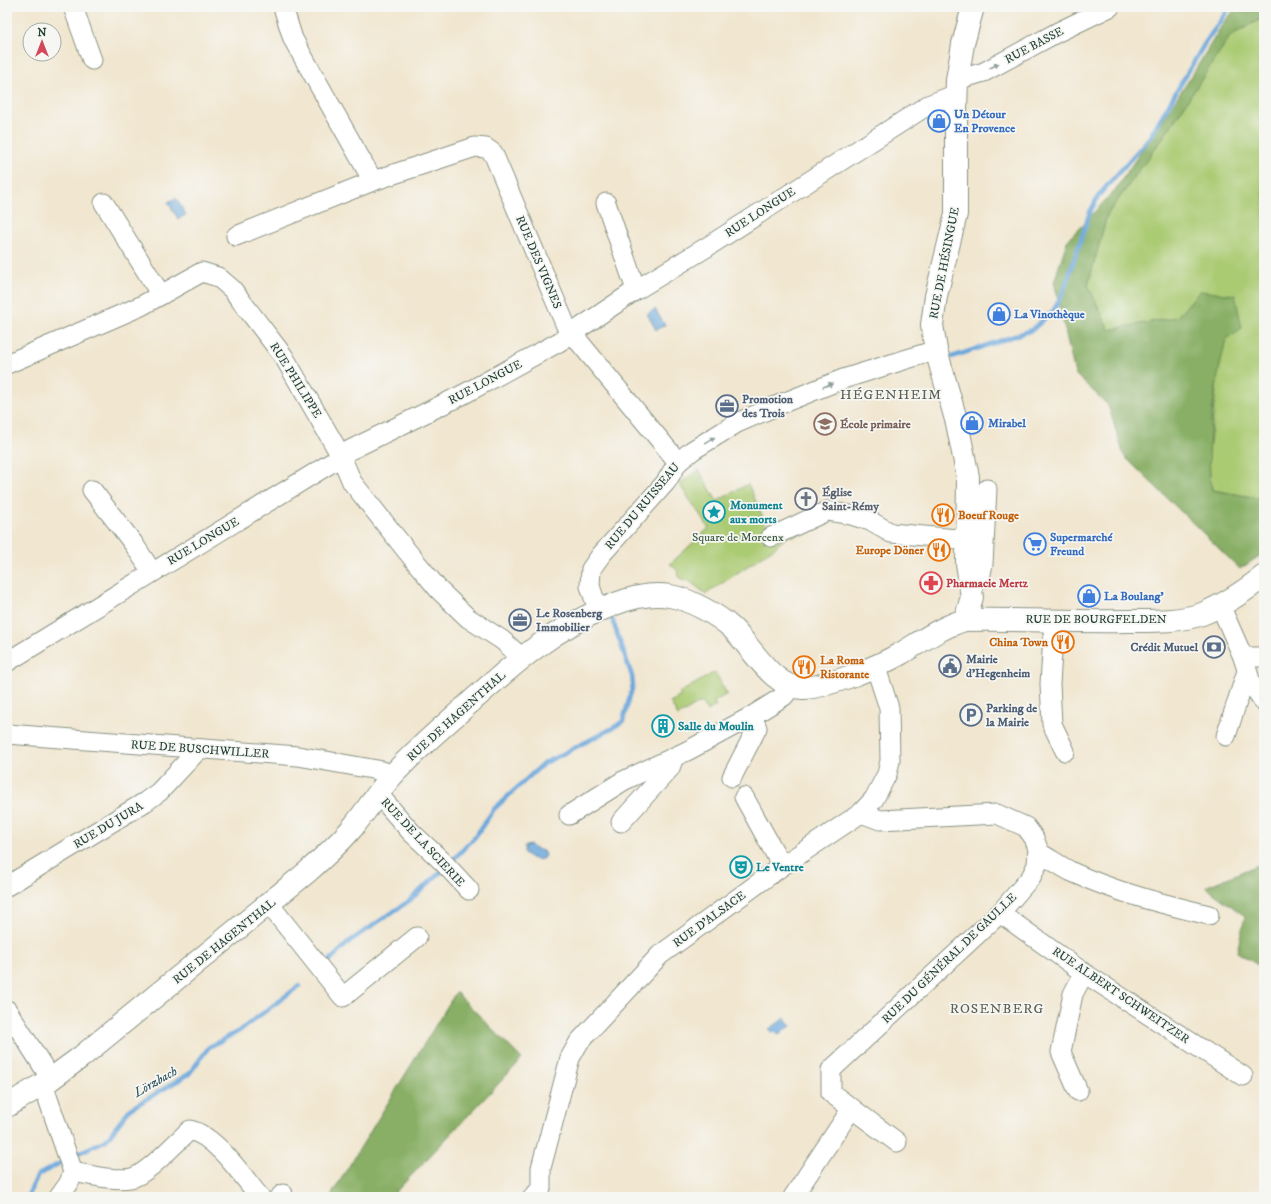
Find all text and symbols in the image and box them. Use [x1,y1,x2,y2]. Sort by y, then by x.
north arrow [22,22,62,62]
street label: RUE BASSE [1002,23,1067,67]
text: N [37,26,47,40]
one-way arrow [988,63,1000,70]
place label: Un Détour En Provence [954,107,1015,136]
shop icon: Un Détour En Provence [926,108,952,134]
street label: RUE LONGUE [722,184,799,241]
street label: RUE DE HÉSINGUE [926,205,963,320]
street label: RUE DES VIGNES [512,213,565,311]
shop icon: La Vinothèque [986,301,1012,327]
place label: La Vinothèque [1014,307,1085,322]
street label: RUE PHILIPPE [266,340,325,421]
street label: RUE LONGUE [446,357,525,408]
one-way arrow [823,382,835,388]
district label: HÉGENHEIM [840,386,942,404]
place label: Promotion des Trois [742,392,794,421]
office icon: Promotion des Trois [714,393,740,419]
shop icon: Mirabel [959,410,985,436]
school or university icon: École primaire [812,411,838,437]
place label: Mirabel [988,416,1026,431]
place label: École primaire [840,417,911,432]
one-way arrow [704,436,716,443]
street label: RUE DU RUISSEAU [602,460,683,553]
place label: Église Saint-Rémy [822,485,879,514]
church icon: Église Saint-Rémy [793,486,819,512]
place label: Monument aux morts [730,498,783,527]
place icon: Monument aux morts [701,499,727,525]
restaurant icon: Boeuf Rouge [930,502,956,528]
place label: Boeuf Rouge [958,508,1019,523]
street label: RUE LONGUE [165,514,242,569]
park label: Square de Morcenx [692,530,784,545]
place label: Supermarché Freund [1050,530,1114,559]
supermarket icon: Supermarché Freund [1022,531,1048,557]
restaurant icon: Europe Döner [926,537,952,563]
place label: Europe Döner [855,543,925,558]
pharmacy icon: Pharmacie Mertz [918,570,944,596]
place label: Pharmacie Mertz [946,576,1029,591]
shop icon: La Boulang' [1076,583,1102,609]
place label: La Boulang' [1104,589,1164,604]
place label: Le Rosenberg Immobilier [536,606,603,635]
office icon: Le Rosenberg Immobilier [507,607,533,633]
street label: RUE DE BOURGFELDEN [1025,612,1167,627]
restaurant icon: China Town [1050,629,1076,655]
bank icon: Crédit Mutuel [1201,634,1227,660]
place label: China Town [989,635,1049,650]
place label: Crédit Mutuel [1130,640,1198,655]
place label: Mairie d'Hegenheim [966,652,1030,681]
place label: La Roma Ristorante [820,653,869,682]
public building icon: Mairie d'Hegenheim [937,653,963,679]
restaurant icon: La Roma Ristorante [791,654,817,680]
street label: RUE DE HAGENTHAL [404,668,509,765]
place label: Parking de la Mairie [985,701,1037,730]
parking icon: Parking de la Mairie [958,702,984,728]
building icon: Salle du Moulin [650,713,676,739]
place label: Salle du Moulin [678,719,755,734]
street label: RUE DE BUSCHWILLER [130,737,270,762]
street label: RUE DE LA SCIERIE [378,795,468,890]
street label: RUE DU JURA [71,799,146,852]
theatre icon: Le Ventre [728,854,754,880]
place label: Le Ventre [756,860,804,875]
street label: RUE D'ALSACE [670,888,749,951]
street label: RUE DU GÉNÉRAL DE GAULLE [879,890,1020,1027]
street label: RUE DE HAGENTHAL [170,895,279,987]
street label: RUE ALBERT SCHWEITZER [1049,944,1192,1047]
district label: ROSENBERG [950,1000,1044,1018]
water label: Lörzbach [130,1063,180,1101]

